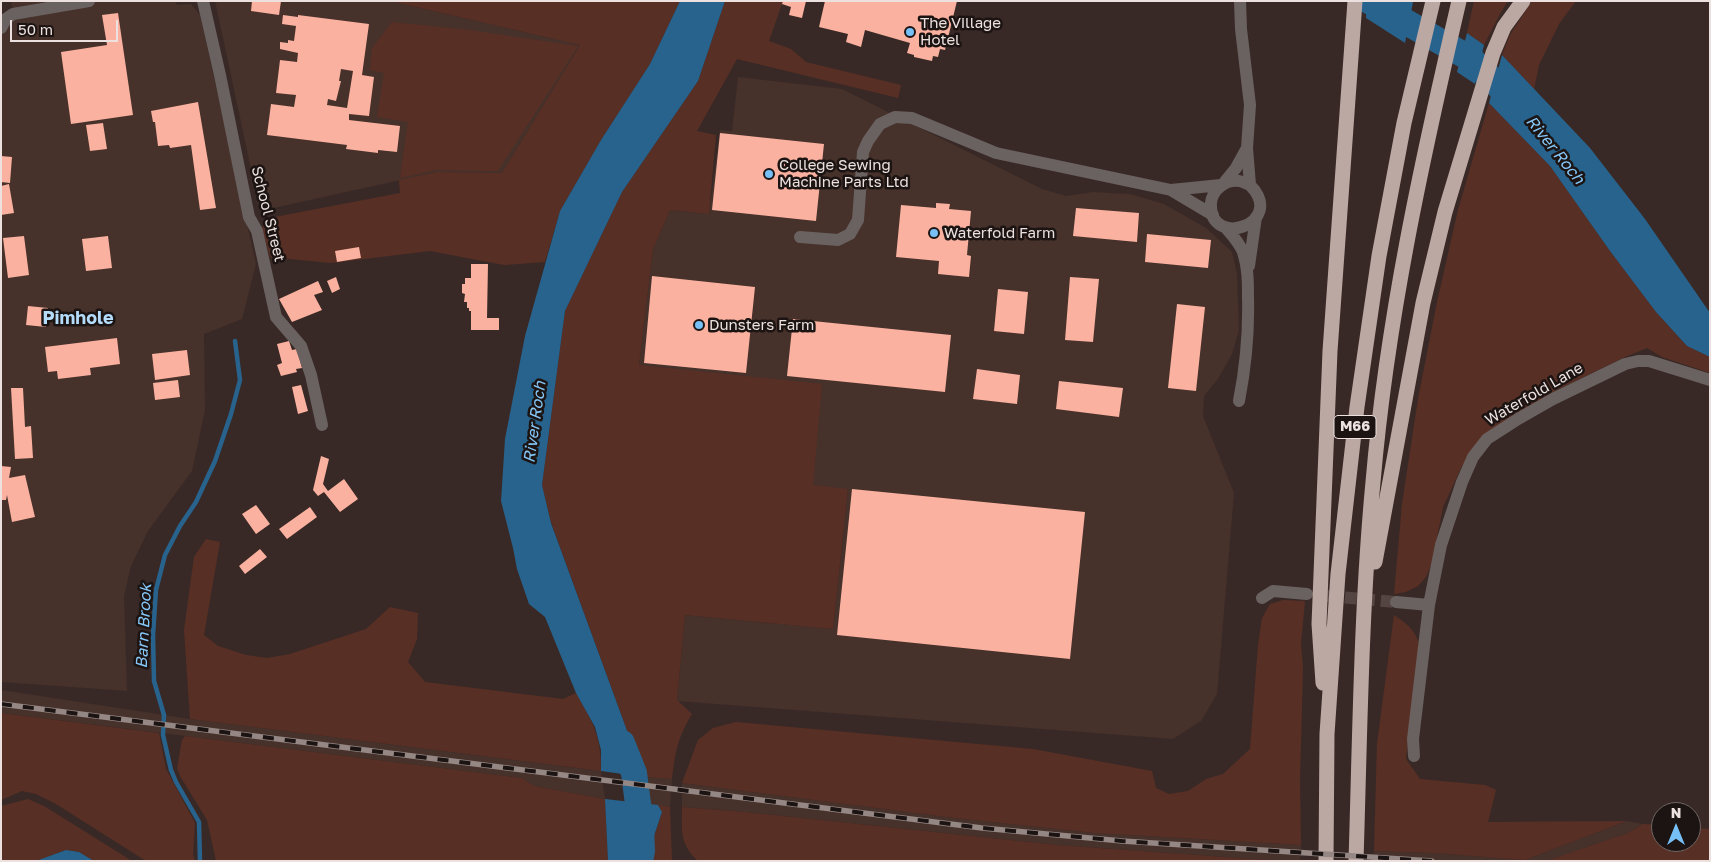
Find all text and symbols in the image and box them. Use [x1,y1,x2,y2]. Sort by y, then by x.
scale bar [12,10,120,42]
place label: The Village Hotel [920,14,1001,49]
text: 50 m [18,20,53,38]
marker: The Village Hotel [904,26,916,38]
water label: River Roch [1522,112,1588,188]
place label: College Sewing Machine Parts Ltd [779,156,909,191]
street label: School Street [247,164,289,264]
marker: College Sewing Machine Parts Ltd [763,168,775,180]
place label: Waterfold Farm [944,224,1055,242]
marker: Waterfold Farm [928,227,940,239]
district label: Pimhole [43,307,113,329]
place label: Dunsters Farm [709,316,814,334]
marker: Dunsters Farm [693,319,705,331]
street label: Waterfold Lane [1482,359,1586,429]
water label: River Roch [520,380,550,464]
road number: M66 [1334,416,1376,438]
water label: Barn Brook [132,583,156,669]
north arrow [1651,802,1701,852]
text: N [1671,804,1681,821]

